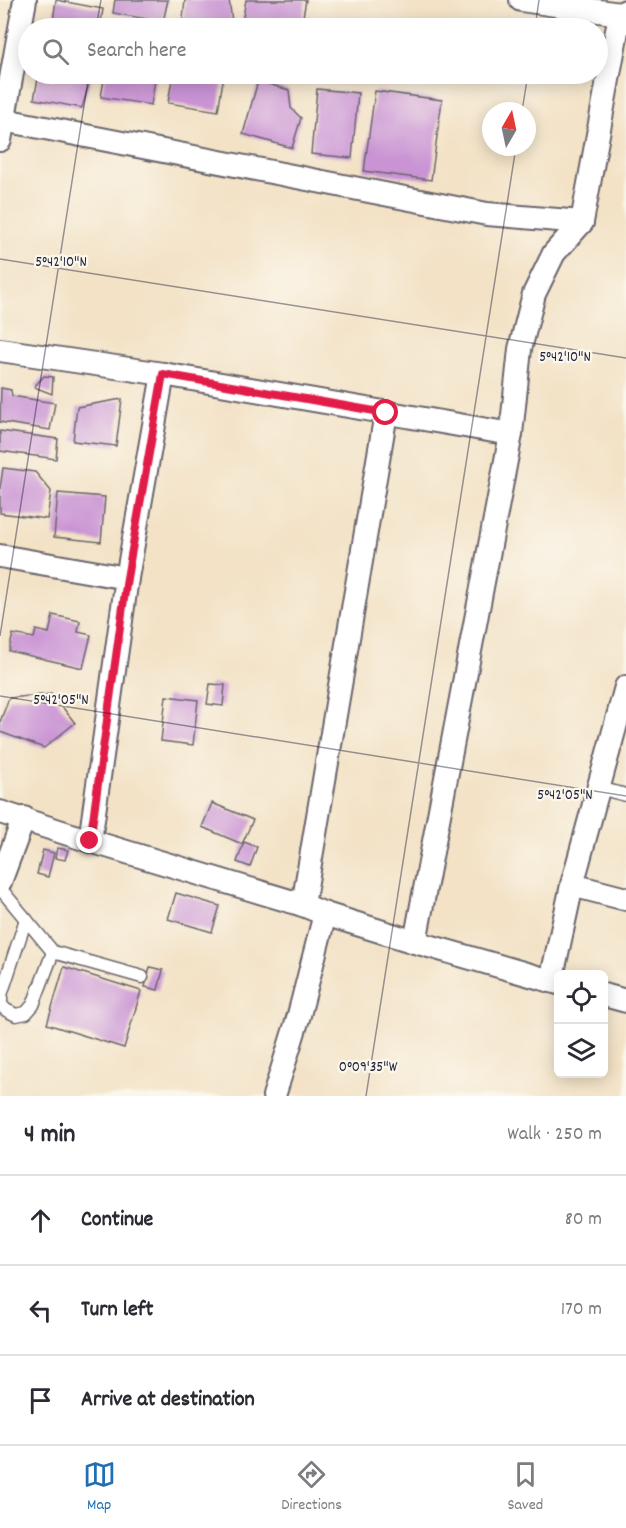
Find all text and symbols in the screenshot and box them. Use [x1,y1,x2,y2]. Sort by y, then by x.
search box [18,18,608,84]
icon: search [39,35,72,68]
text: Search here [87,36,186,67]
north arrow [482,102,536,156]
text: 5°42'10"N [35,252,87,274]
text: 5°42'10"N [539,347,591,369]
route start [372,399,398,425]
text: 5°42'05"N [33,690,89,712]
text: 5°42'05"N [537,785,593,807]
route end [76,827,102,853]
map controls [554,970,608,1078]
button: locate [554,970,608,1024]
button: layers [554,1024,608,1078]
text: 0°09'35"W [339,1057,398,1079]
text: 4 min [24,1117,75,1154]
text: Walk · 250 m [507,1121,602,1149]
icon: ahead [24,1204,57,1237]
text: Continue [81,1205,153,1236]
text: 80 m [565,1206,602,1234]
icon: left [24,1294,57,1327]
text: Turn left [81,1295,153,1326]
text: 170 m [561,1296,602,1324]
icon: arrive [24,1384,57,1417]
text: Arrive at destination [81,1385,255,1416]
tab: Map [83,1458,116,1517]
tab: Directions [281,1458,342,1517]
tab: Saved [507,1458,543,1517]

